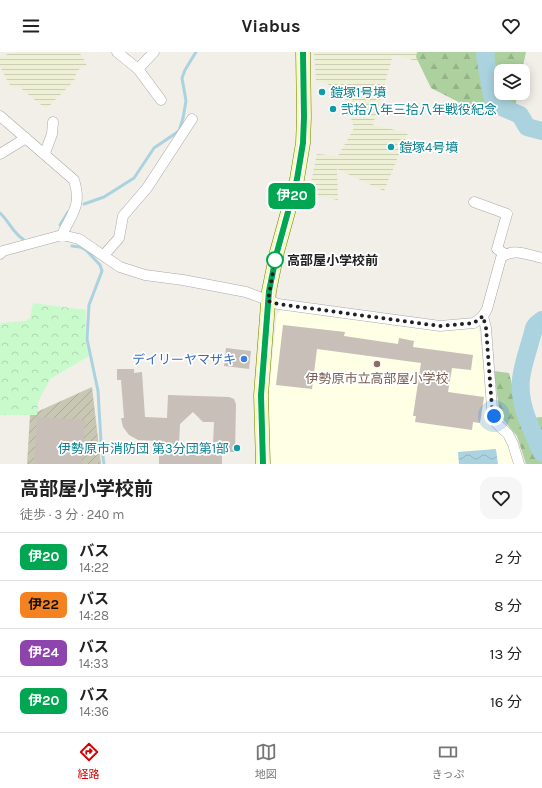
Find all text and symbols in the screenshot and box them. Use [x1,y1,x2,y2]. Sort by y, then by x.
icon: menu [20,15,42,37]
text: Viabus [241,15,301,37]
icon: heart [500,15,522,37]
map controls [494,64,530,100]
button: layers [494,64,530,100]
place label: 鎧塚1号墳 [330,85,386,100]
marker: 鎧塚1号墳 [317,87,327,97]
place label: 弐拾八年三拾八年戦役紀念 [341,102,497,117]
marker: 弐拾八年三拾八年戦役紀念 [328,104,338,114]
place label: 鎧塚4号墳 [399,140,458,155]
marker: 鎧塚4号墳 [386,142,396,152]
line badge: 伊20 [269,183,315,209]
text: 伊20 [276,187,308,204]
marker: 高部屋小学校前 [266,251,284,269]
place label: 高部屋小学校前 [287,253,378,268]
place label: デイリーヤマザキ [132,352,236,367]
marker: デイリーヤマザキ [239,354,249,364]
marker: 伊勢原市立高部屋小学校 [372,359,382,369]
place label: 伊勢原市立高部屋小学校 [305,371,449,386]
your location [484,406,504,426]
place label: 伊勢原市消防団 第3分団第1部 [58,441,229,456]
marker: 伊勢原市消防団 第3分団第1部 [232,443,242,453]
button: heart [480,477,522,519]
text: 高部屋小学校前 [20,478,153,500]
text: 徒歩 · 3 分 · 240 m [20,507,125,522]
text: バス [79,542,109,560]
text: 伊20 [28,548,59,565]
text: 2 分 [495,549,522,567]
text: 14:22 [79,560,109,575]
text: バス [79,590,109,608]
text: 伊22 [28,596,59,613]
text: 8 分 [494,597,522,615]
text: 14:28 [79,608,109,623]
text: バス [79,638,109,656]
text: 伊24 [28,644,59,661]
text: 13 分 [490,645,522,663]
text: 14:33 [79,656,109,671]
text: バス [79,686,109,704]
text: 伊20 [28,692,59,709]
text: 16 分 [490,693,522,711]
text: 14:36 [79,704,109,719]
tab: 経路 [78,741,100,781]
tab: 地図 [255,741,277,781]
tab: きっぷ [432,741,464,781]

